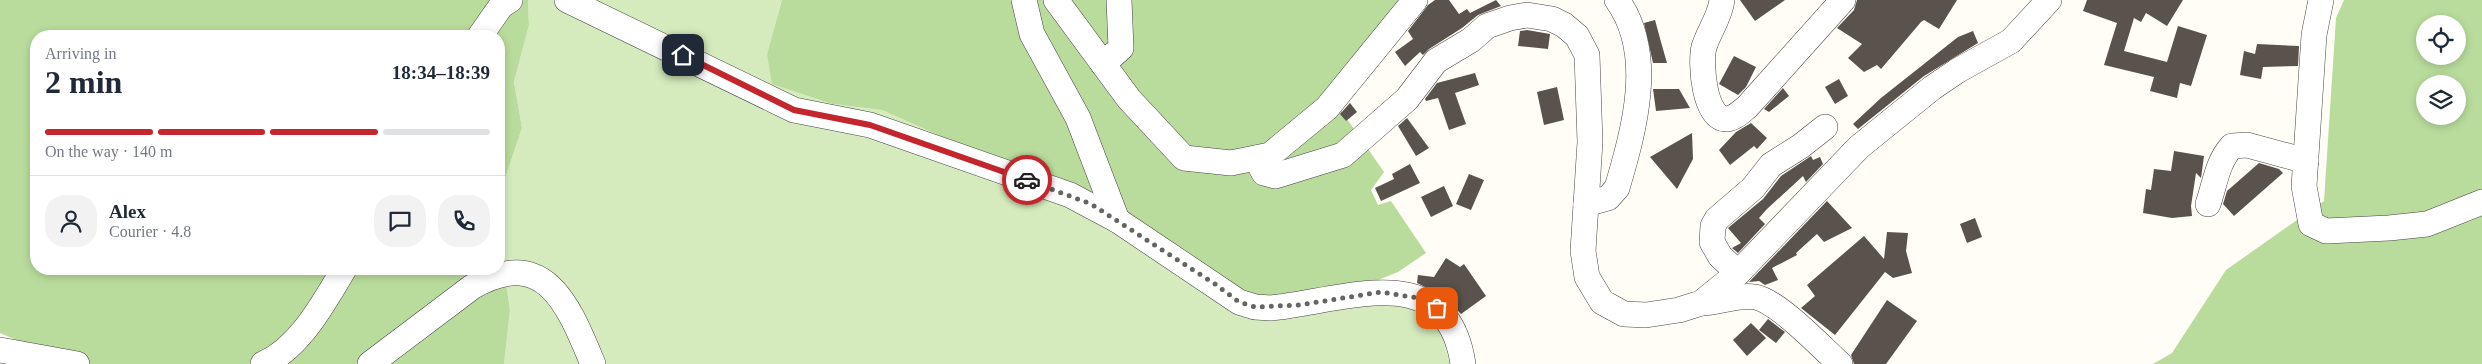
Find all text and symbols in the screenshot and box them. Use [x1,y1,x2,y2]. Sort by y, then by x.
map controls [2416,15,2466,125]
button: locate [2416,15,2466,65]
pin [662,34,704,76]
icon: home [669,41,697,69]
text: Arriving in [45,45,117,62]
text: 18:34–18:39 [392,62,490,83]
text: 2 min [45,64,122,100]
button: layers [2416,75,2466,125]
text: On the way · 140 m [45,143,173,160]
courier [1002,155,1052,205]
icon: car [1013,166,1041,194]
button: person [45,195,97,247]
button: chat [374,195,426,247]
button: phone [438,195,490,247]
text: Alex [109,201,146,222]
text: Courier · 4.8 [109,223,191,240]
pin [1416,287,1458,329]
icon: bag [1423,294,1451,322]

